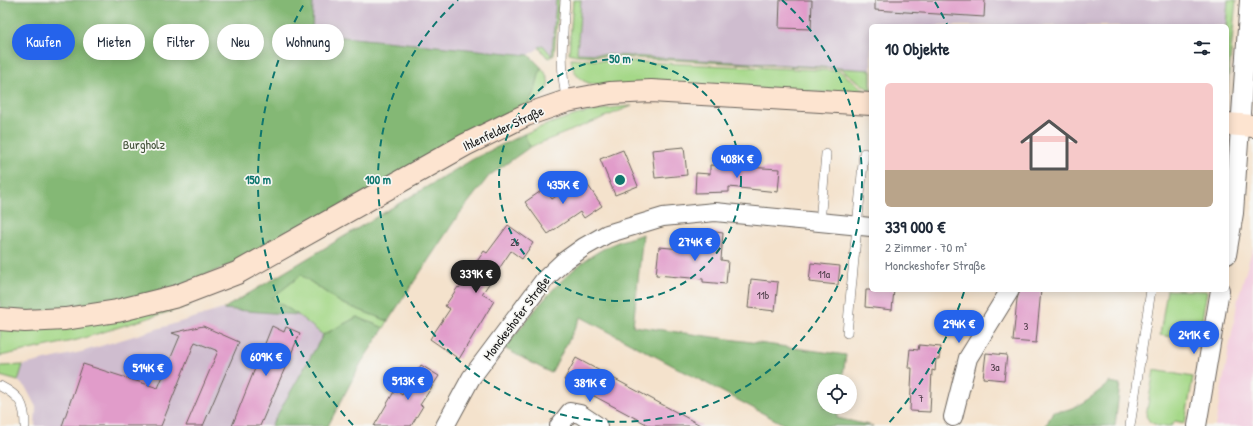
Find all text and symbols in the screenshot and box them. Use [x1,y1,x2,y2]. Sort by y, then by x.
chip: Kaufen [12,24,75,60]
chip: Mieten [83,24,145,60]
chip: Filter [153,24,209,60]
chip: Neu [217,24,264,60]
chip: Wohnung [272,24,344,60]
text: 10 Objekte [885,37,950,60]
icon: filters [1191,37,1213,59]
text: 50 m [609,50,631,67]
street label: Ihlenfelder Straße [460,101,546,155]
icon: home [1013,109,1085,181]
park label: Burgholz [123,135,166,153]
pin: 408K € [704,145,770,179]
text: 408K € [721,149,753,167]
text: 150 m [245,171,271,188]
text: 100 m [365,171,391,188]
pin: 435K € [530,171,596,205]
centre of rings [613,173,627,187]
text: 435K € [547,175,579,193]
text: 339 000 € [885,215,945,238]
pin: 274K € [662,228,728,262]
text: 274K € [678,232,712,250]
house number: 26 [510,235,520,249]
text: 2 Zimmer · 70 m² [885,238,967,256]
text: Monckeshofer Straße [885,256,986,274]
pin: 339K € [443,260,509,294]
text: 339K € [460,264,492,282]
house number: 11a [818,267,831,281]
street label: Monckeshofer Straße [479,272,553,364]
house number: 11b [757,288,770,302]
pin: 294K € [926,310,992,344]
text: 294K € [943,314,975,332]
house number: 3 [1024,319,1029,333]
pin: 241K € [1161,321,1227,355]
text: 241K € [1178,325,1210,343]
pin: 609K € [233,343,299,377]
text: 609K € [250,347,282,365]
pin: 514K € [115,354,181,388]
text: 514K € [132,358,164,376]
house number: 3a [990,360,1000,374]
pin: 513K € [375,367,441,401]
pin: 381K € [557,369,623,403]
text: 513K € [392,371,424,389]
text: 381K € [574,373,606,391]
map controls [817,374,857,414]
button: locate [817,374,857,414]
house number: 7 [918,391,924,405]

